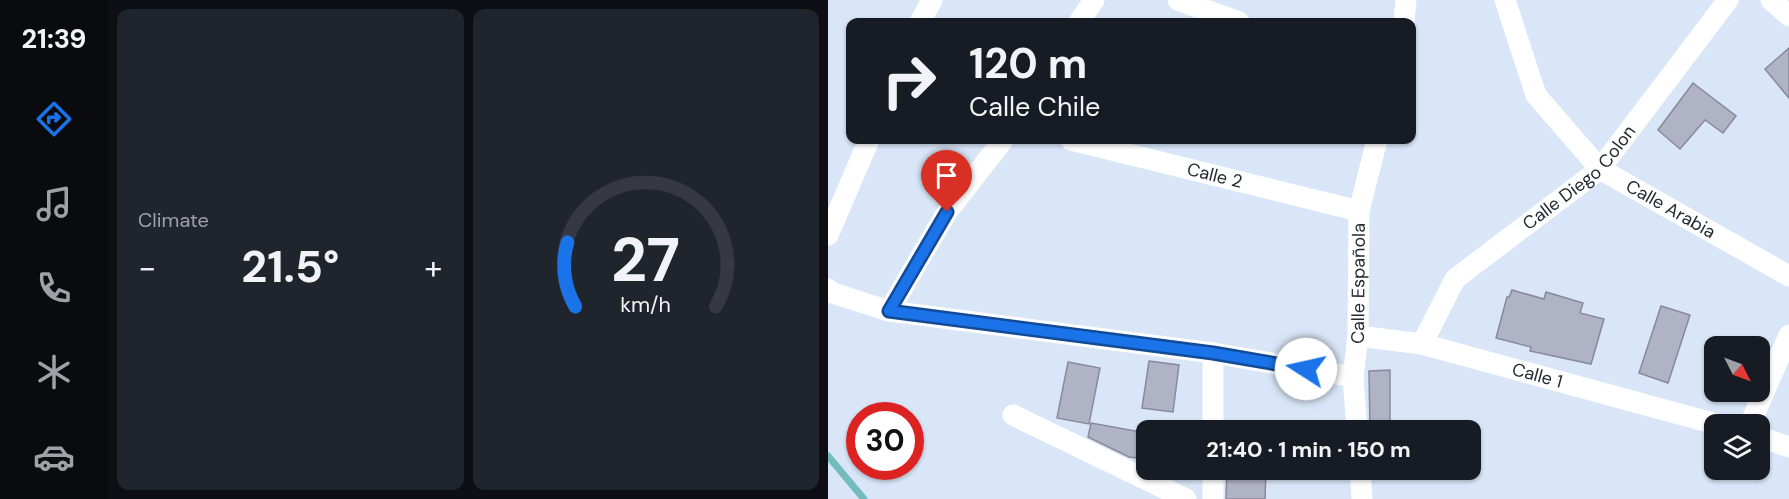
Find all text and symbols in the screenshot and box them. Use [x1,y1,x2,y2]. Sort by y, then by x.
text: 21:39 [21,21,87,56]
text: 120 m [969,36,1087,91]
icon: right [870,42,948,120]
text: Calle Chile [969,89,1100,124]
icon: directions [33,98,75,140]
street label: Calle Diego Colon [1518,120,1641,235]
pin [921,150,972,212]
street label: Calle 2 [1185,157,1245,194]
icon: arrive [930,159,963,192]
street label: Calle Arabia [1621,174,1720,244]
icon: music [33,183,75,225]
text: Climate [138,207,209,233]
text: 27 [611,219,680,300]
street label: Calle Española [1345,223,1371,345]
text: 21.5° [241,237,339,296]
text: − [138,246,156,289]
text: + [424,246,442,289]
icon: phone [33,267,75,309]
text: km/h [620,291,671,319]
north arrow [1704,336,1770,402]
map controls [1704,336,1770,480]
position arrow [1274,337,1338,401]
icon: climate [33,351,75,393]
street label: Calle 1 [1509,357,1565,394]
speed limit sign: 30 [846,402,924,480]
button: layers [1704,414,1770,480]
text: 21:40 · 1 min · 150 m [1206,435,1411,464]
icon: car [33,436,75,478]

